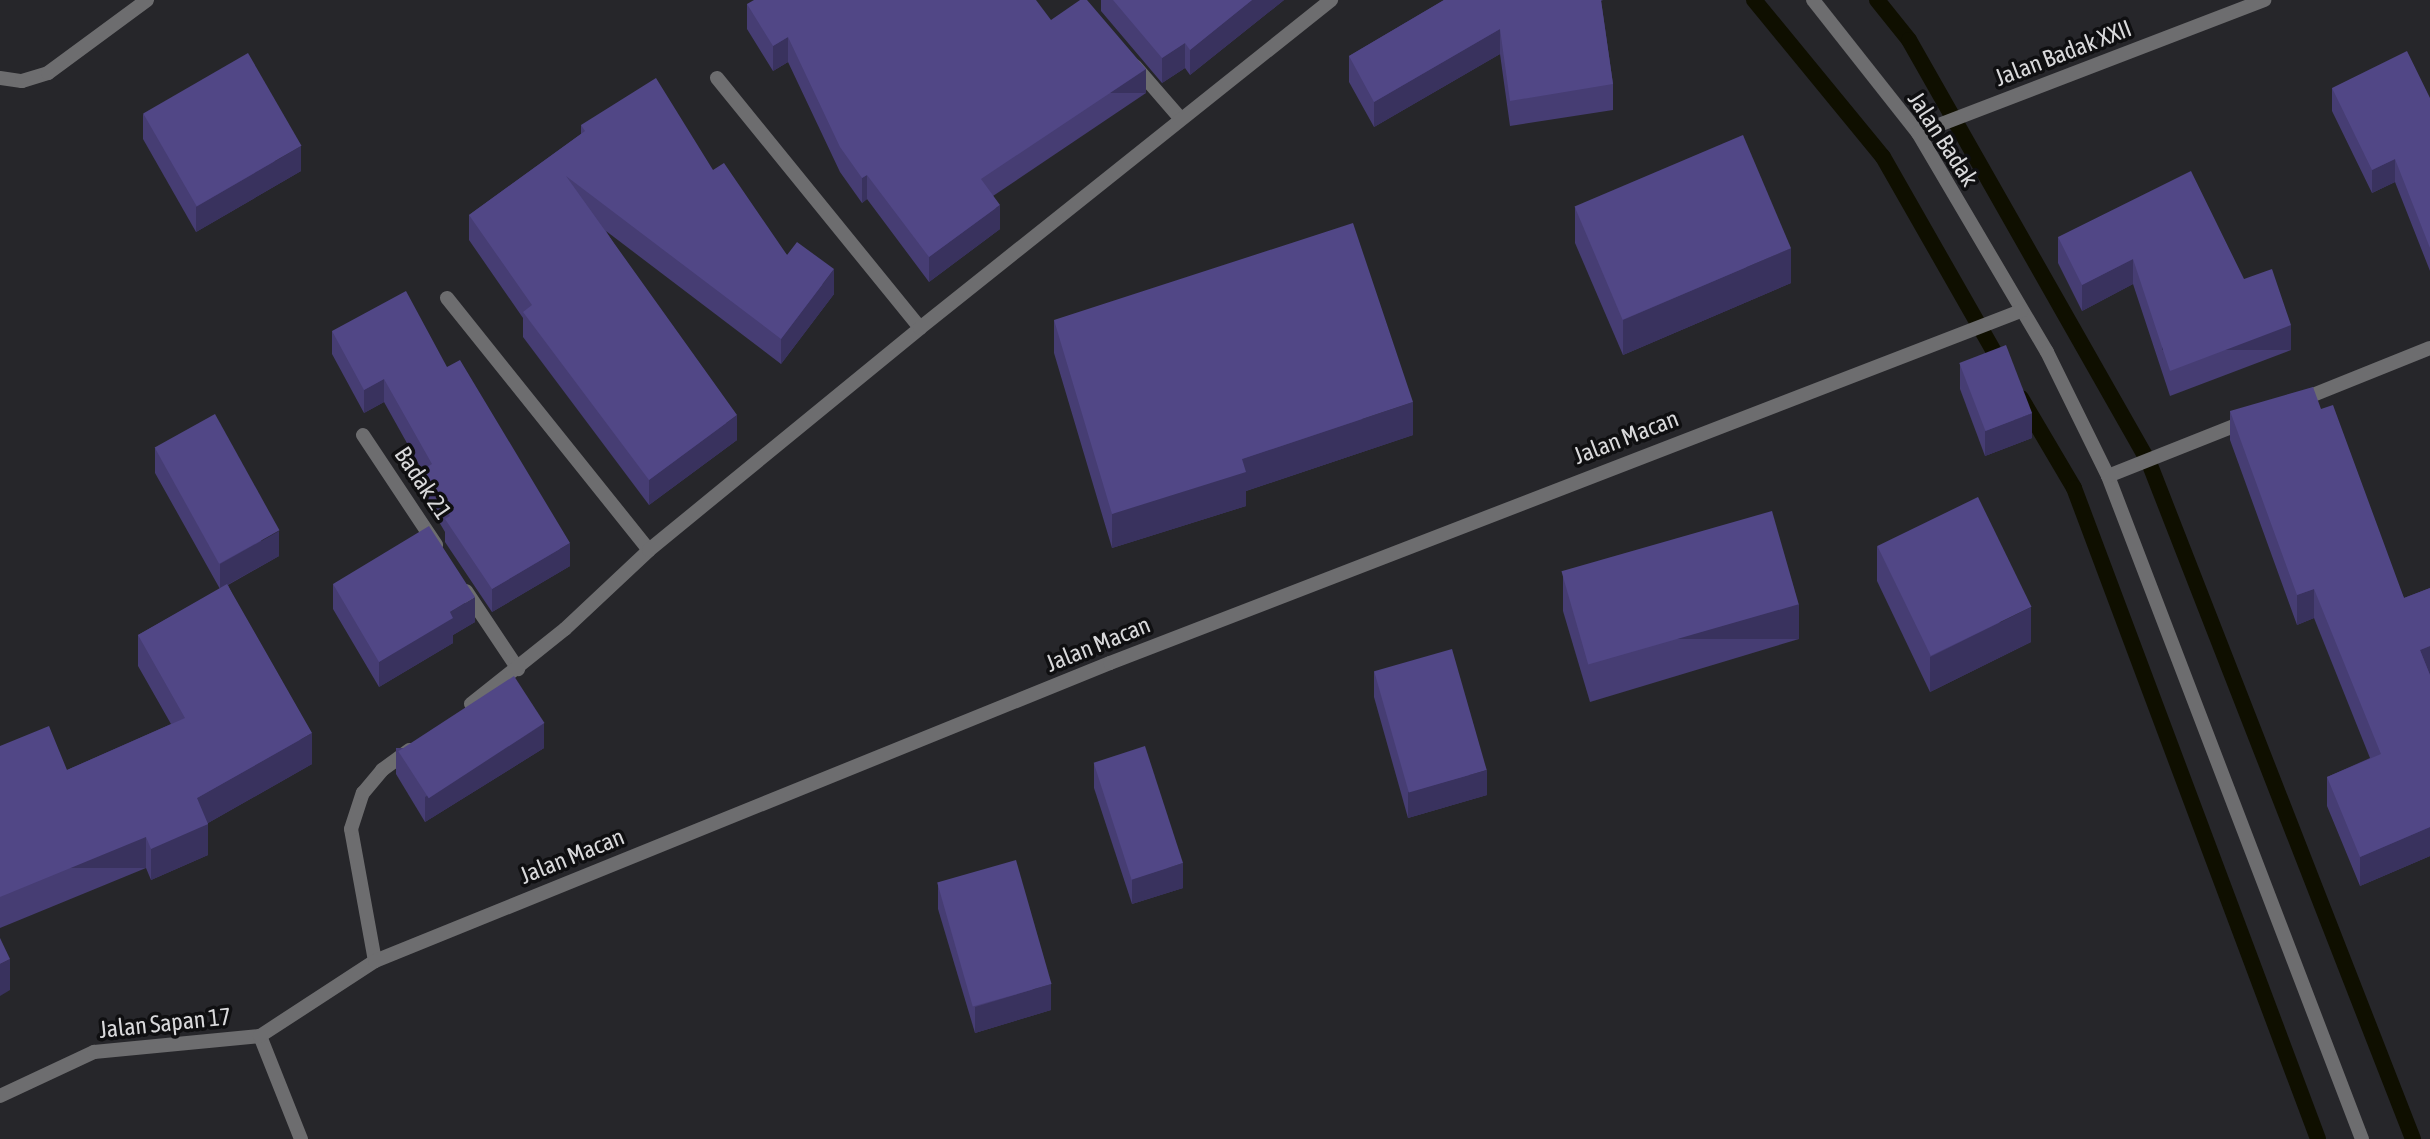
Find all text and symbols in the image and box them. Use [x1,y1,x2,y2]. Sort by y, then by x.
street label: Jalan Badak XXII [1991,14,2135,92]
street label: Jalan Badak [1902,86,1984,192]
street label: Jalan Macan [1569,404,1683,470]
street label: Badak 21 [388,441,458,525]
street label: Jalan Macan [1042,610,1154,678]
street label: Jalan Macan [516,822,628,890]
street label: Jalan Sapan 17 [98,1002,232,1044]

